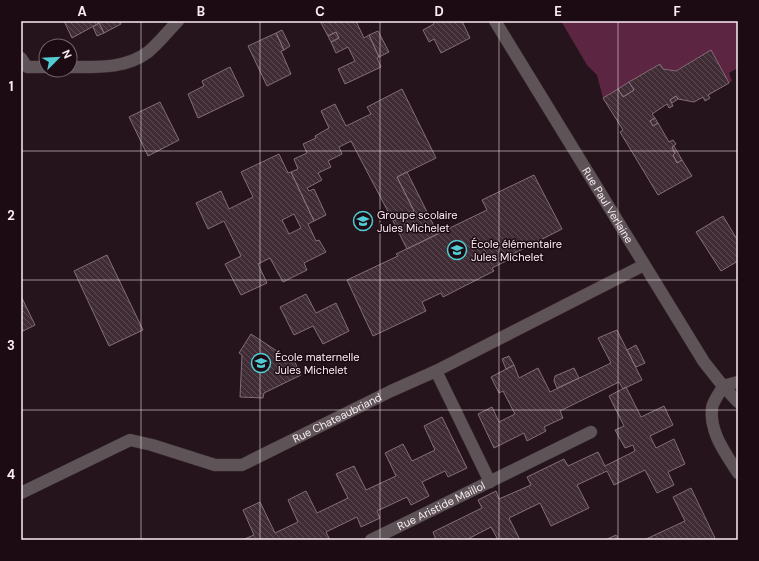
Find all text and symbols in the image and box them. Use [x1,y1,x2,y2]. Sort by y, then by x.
text: A [77,3,87,20]
text: B [197,3,205,20]
text: C [315,3,325,20]
text: D [434,3,444,20]
text: E [554,3,562,20]
text: F [673,3,681,20]
north arrow [38,38,78,78]
text: N [59,47,75,60]
text: 1 [9,78,13,95]
street label: Rue Paul Verlaine [579,165,636,246]
text: 2 [7,207,15,224]
place label: Groupe scolaire Jules Michelet [377,208,458,235]
school or university icon: Groupe scolaire Jules Michelet [352,210,374,232]
place label: École élémentaire Jules Michelet [471,237,562,264]
school or university icon: École élémentaire Jules Michelet [446,239,468,261]
text: 3 [7,337,15,354]
place label: École maternelle Jules Michelet [275,350,359,377]
school or university icon: École maternelle Jules Michelet [250,352,272,374]
street label: Rue Chateaubriand [290,390,384,446]
text: 4 [7,466,15,483]
street label: Rue Aristide Maillol [395,478,487,533]

